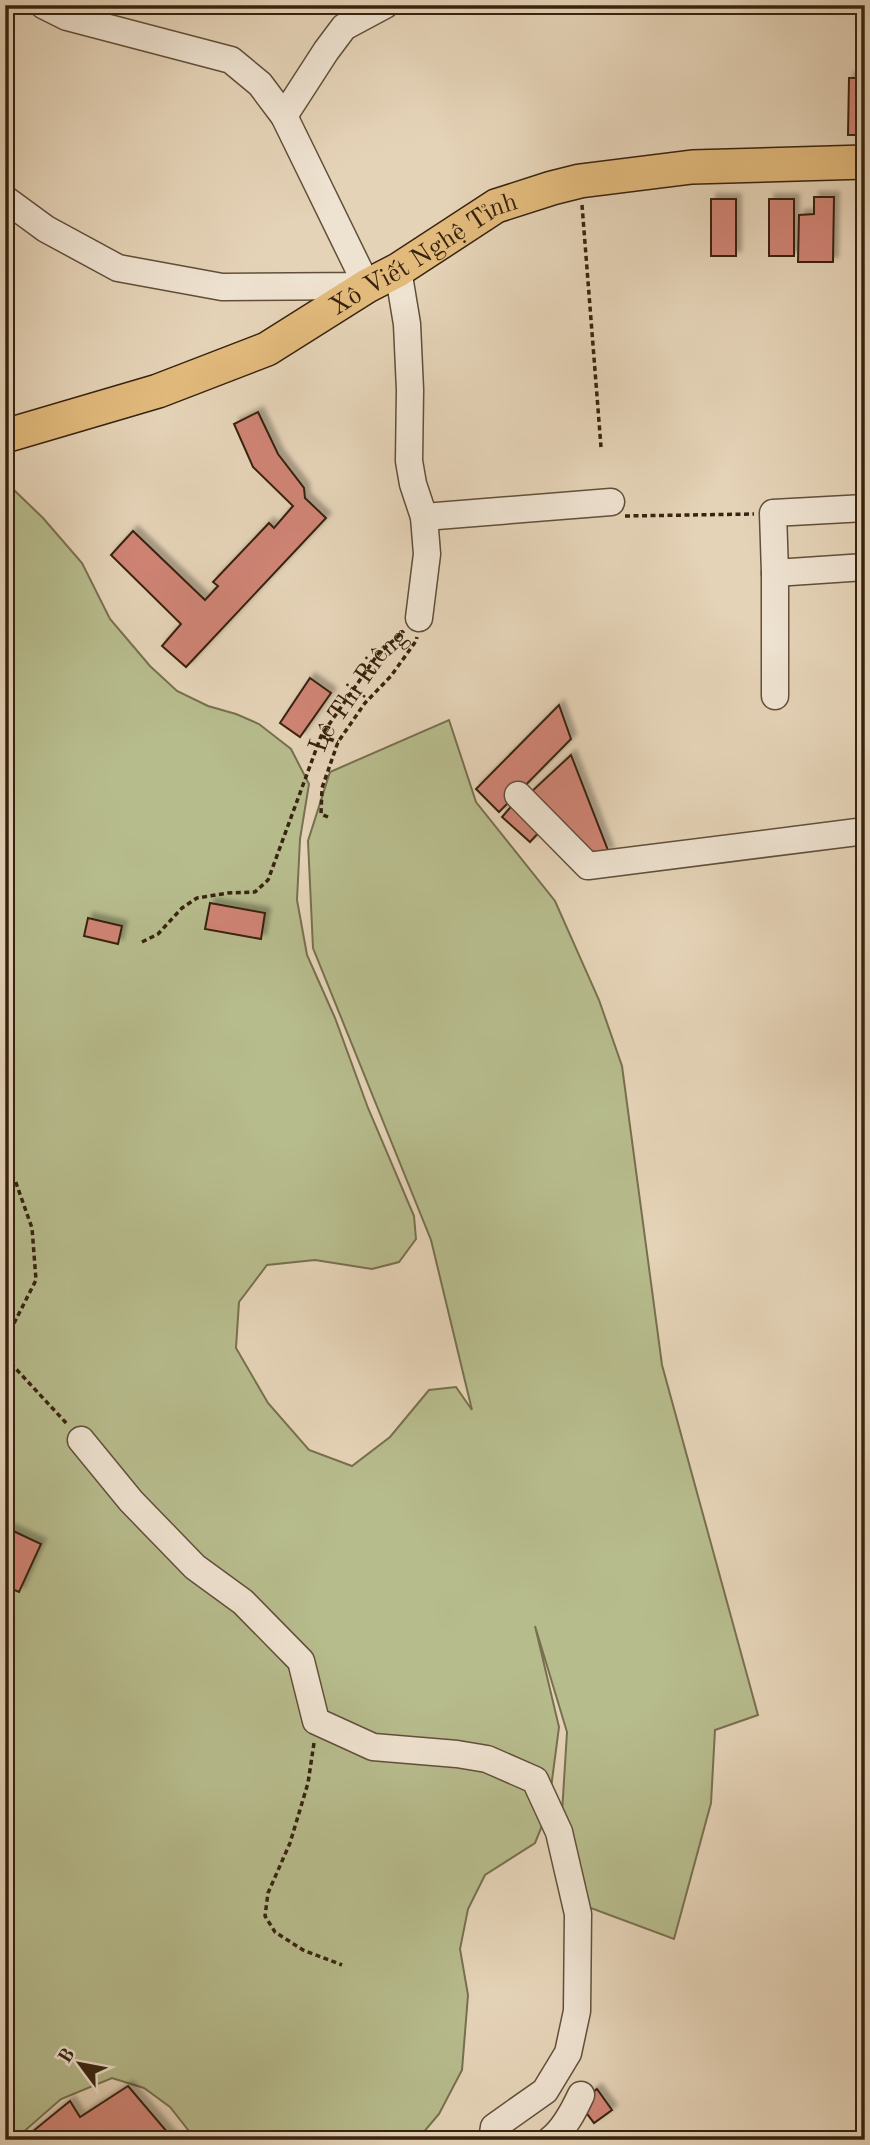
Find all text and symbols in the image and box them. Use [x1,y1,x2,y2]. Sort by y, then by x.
street label: Xô Viết Nghệ Tỉnh [325,189,521,321]
street label: Lê Thị Riêng [305,623,413,756]
north arrow [46,2030,116,2100]
text: B [56,2046,79,2067]

